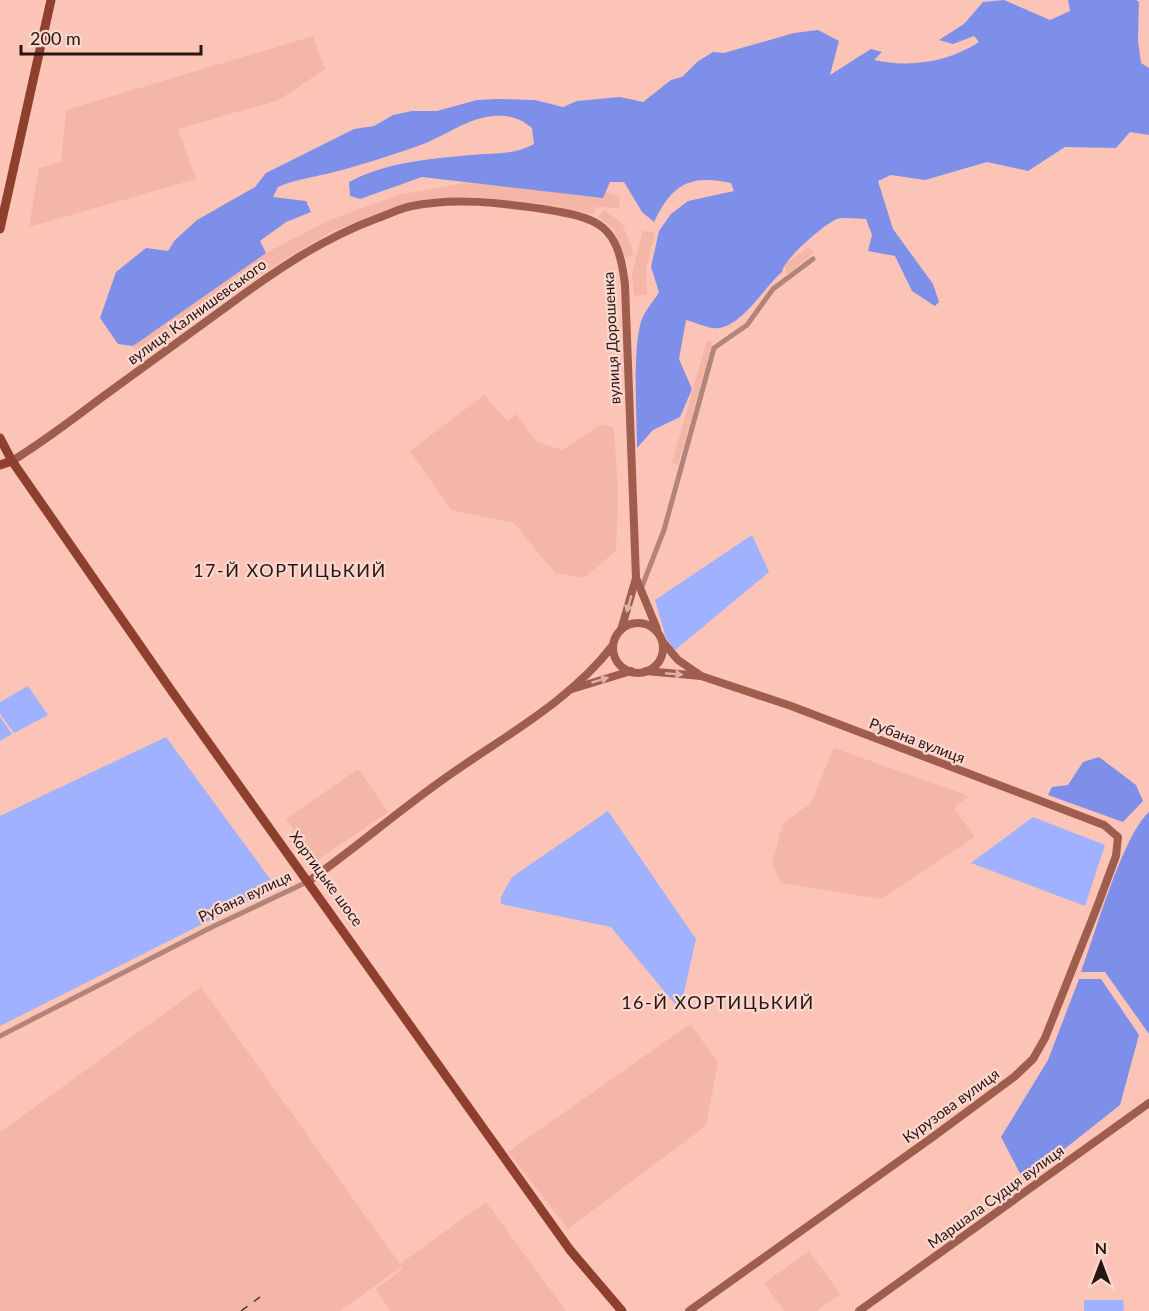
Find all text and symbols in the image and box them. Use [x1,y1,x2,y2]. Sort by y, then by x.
scale bar [21,18,201,56]
text: 200 m [30,27,81,49]
street label: вулиця Калнишевського [123,255,270,368]
street label: вулиця Дорошенка [599,271,623,405]
district label: 17-Й ХОРТИЦЬКИЙ [193,559,387,581]
one-way arrow [624,595,633,613]
one-way arrow [664,669,683,679]
one-way arrow [591,675,609,684]
street label: Рубана вулиця [867,714,968,767]
street label: Хортицьке шосе [286,827,367,930]
street label: Рубана вулиця [195,867,294,926]
district label: 16-Й ХОРТИЦЬКИЙ [621,991,815,1013]
street label: Курузова вулиця [899,1064,1002,1146]
street label: Маршала Судця вулиця [924,1141,1067,1252]
north arrow [1071,1233,1131,1293]
text: N [1095,1238,1107,1257]

